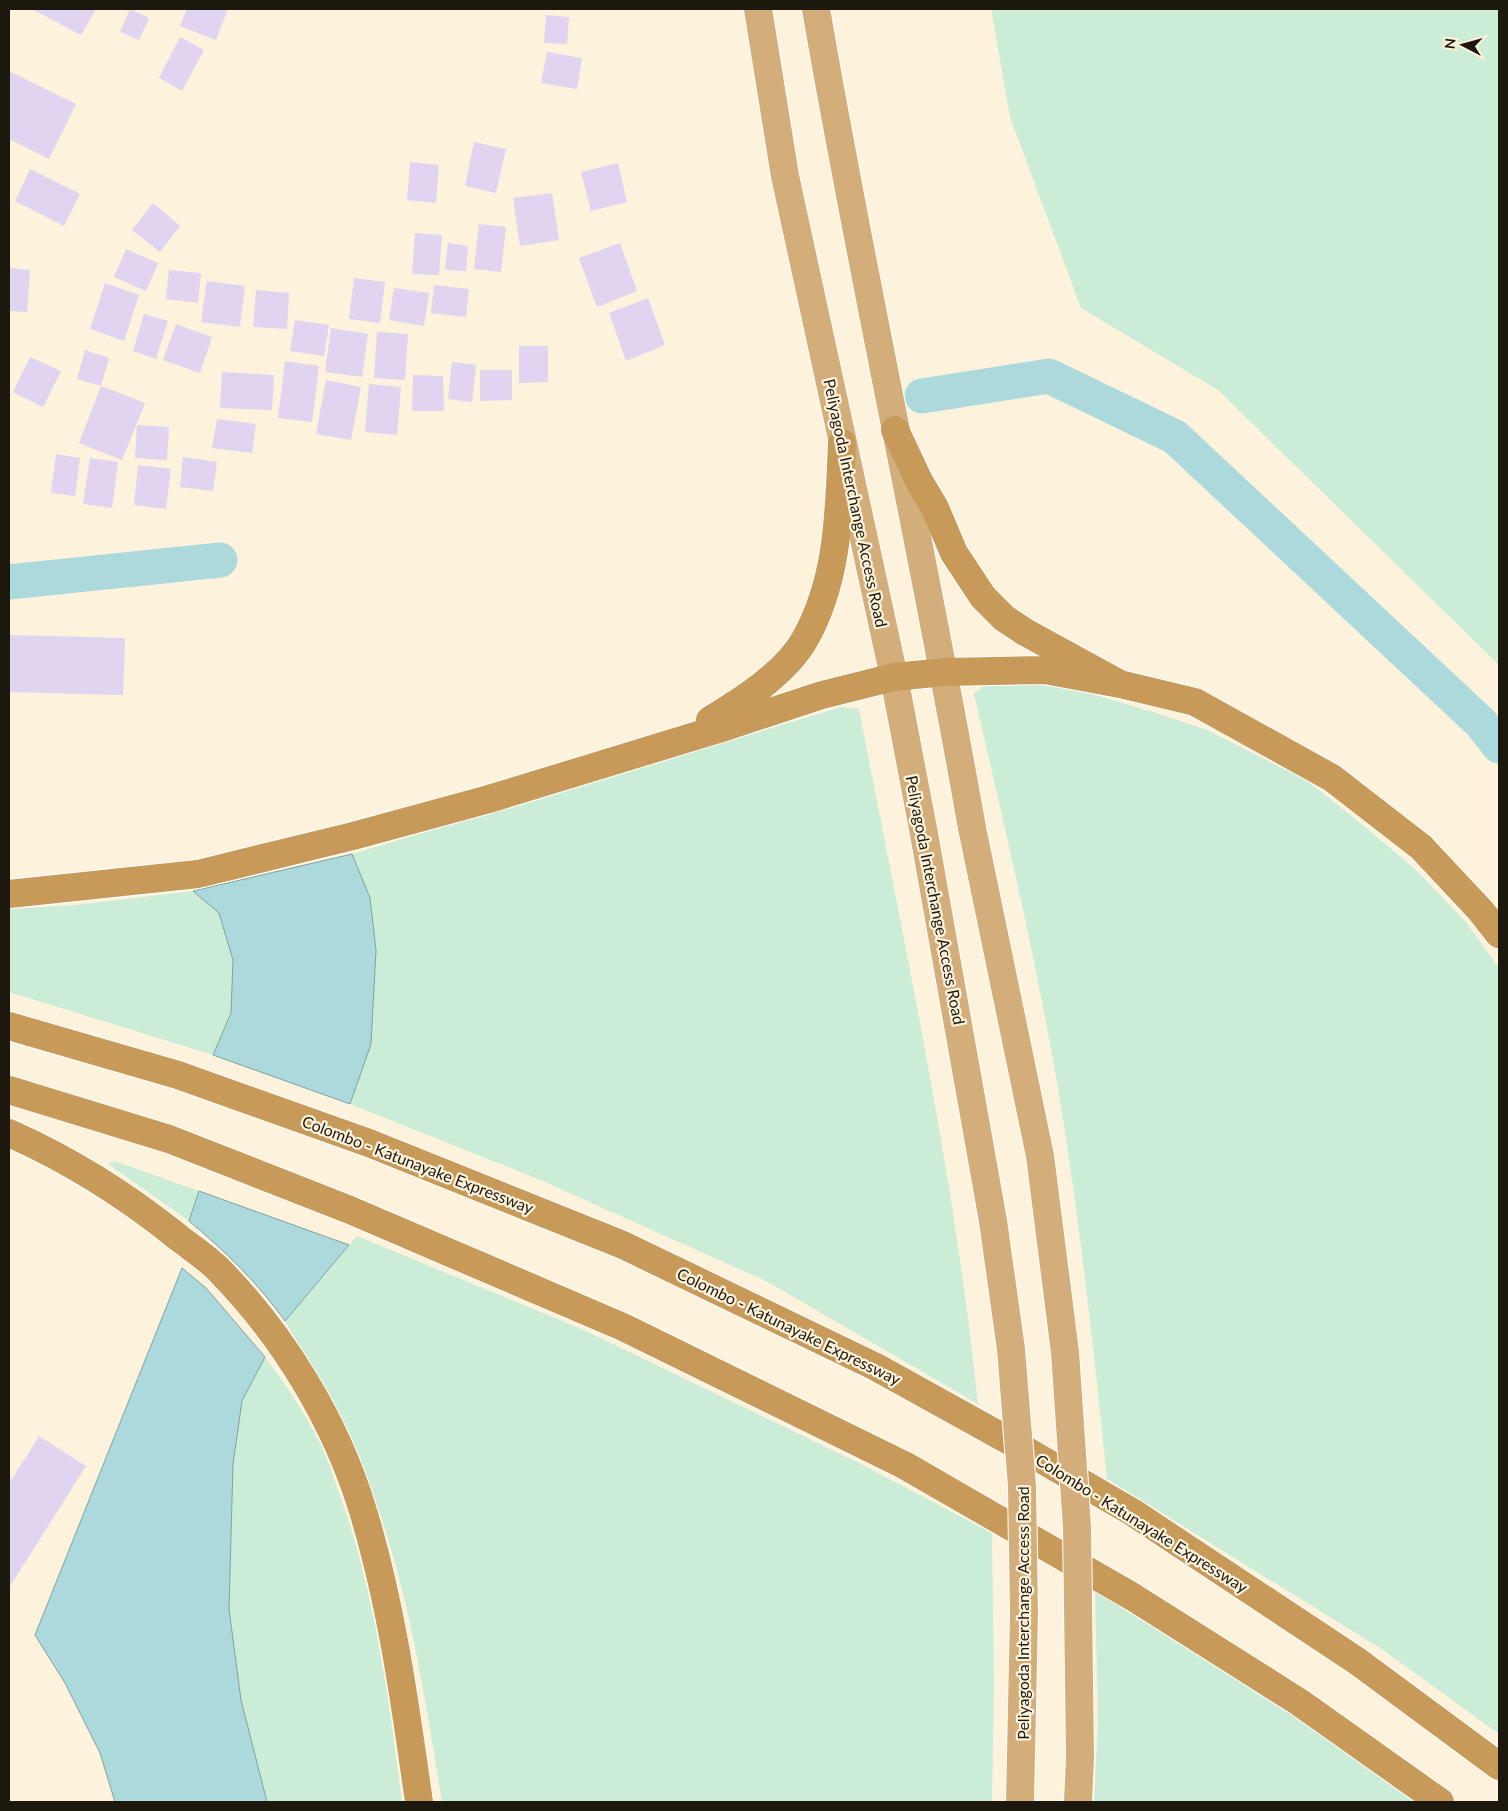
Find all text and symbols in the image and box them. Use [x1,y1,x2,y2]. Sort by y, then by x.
north arrow [1438,20,1488,70]
text: N [1441,37,1459,50]
street label: Peliyagoda Interchange Access Road [820,377,892,629]
street label: Peliyagoda Interchange Access Road [902,774,970,1026]
street label: Colombo - Katunayake Expressway [300,1111,537,1217]
street label: Colombo - Katunayake Expressway [674,1263,904,1389]
street label: Colombo - Katunayake Expressway [1033,1450,1252,1597]
street label: Peliyagoda Interchange Access Road [1013,1486,1032,1740]

